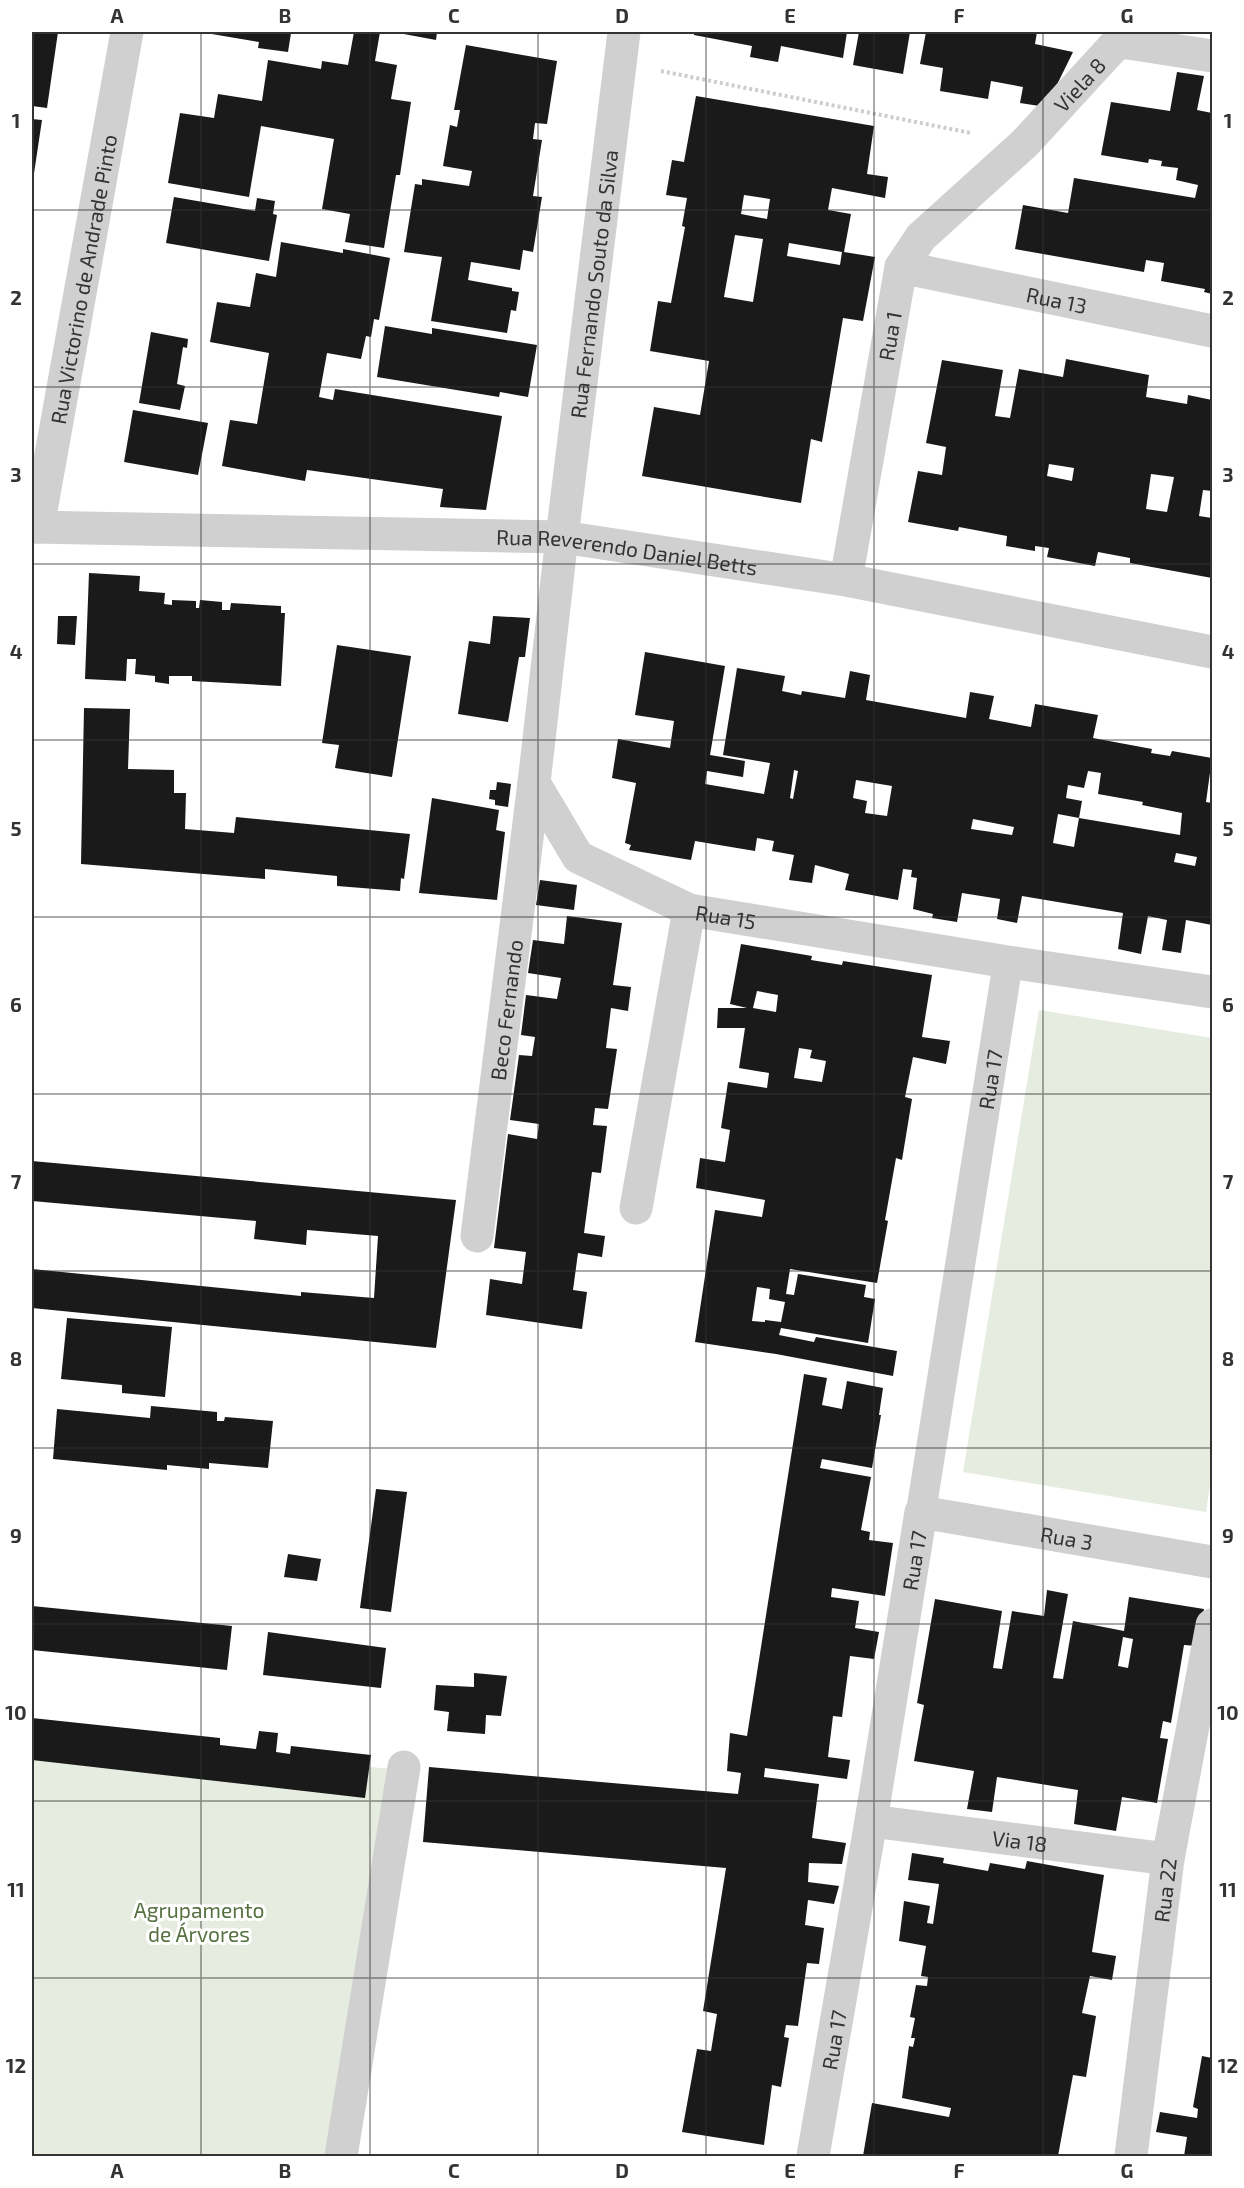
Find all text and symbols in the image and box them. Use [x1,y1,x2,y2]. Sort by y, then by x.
text: A [110,3,124,27]
text: B [279,3,291,27]
text: C [448,3,460,27]
text: D [615,3,629,27]
text: E [784,3,796,27]
text: F [953,3,965,27]
text: G [1121,3,1133,27]
street label: Viela 8 [1048,52,1110,116]
text: 1 [12,108,20,132]
text: 1 [1224,108,1232,132]
street label: Rua Victorino de Andrade Pinto [44,132,121,426]
street label: Rua Fernando Souto da Silva [564,148,622,420]
street label: Rua 13 [1024,281,1089,317]
text: 2 [10,285,22,309]
text: 2 [1222,285,1234,309]
street label: Rua 1 [872,309,906,362]
text: 3 [10,462,22,486]
text: 3 [1222,462,1234,486]
street label: Rua Reverendo Daniel Betts [496,523,759,579]
text: 4 [10,639,23,663]
text: 4 [1222,639,1235,663]
text: 5 [10,816,22,840]
text: 5 [1222,816,1234,840]
street label: Rua 15 [694,899,758,933]
street label: Beco Fernando [484,938,527,1082]
text: 6 [10,992,22,1016]
text: 6 [1222,992,1234,1016]
street label: Rua 17 [972,1047,1007,1111]
text: 7 [11,1169,22,1193]
text: 7 [1223,1169,1234,1193]
text: 8 [10,1346,22,1370]
text: 8 [1222,1346,1234,1370]
street label: Rua 3 [1039,1520,1095,1554]
text: 9 [10,1523,22,1547]
text: 9 [1222,1523,1234,1547]
street label: Rua 17 [896,1528,930,1592]
text: 10 [5,1700,27,1724]
text: 10 [1217,1700,1239,1724]
street label: Via 18 [991,1824,1049,1856]
street label: Rua 22 [1148,1856,1181,1924]
text: 11 [7,1877,25,1901]
text: 11 [1219,1877,1237,1901]
park label: Agrupamento de Árvores [134,1897,264,1946]
street label: Rua 17 [816,2008,851,2072]
text: 12 [6,2053,26,2077]
text: 12 [1218,2053,1238,2077]
text: A [110,2158,124,2182]
text: B [279,2158,291,2182]
text: C [448,2158,460,2182]
text: D [615,2158,629,2182]
text: E [784,2158,796,2182]
text: F [953,2158,965,2182]
text: G [1121,2158,1133,2182]

